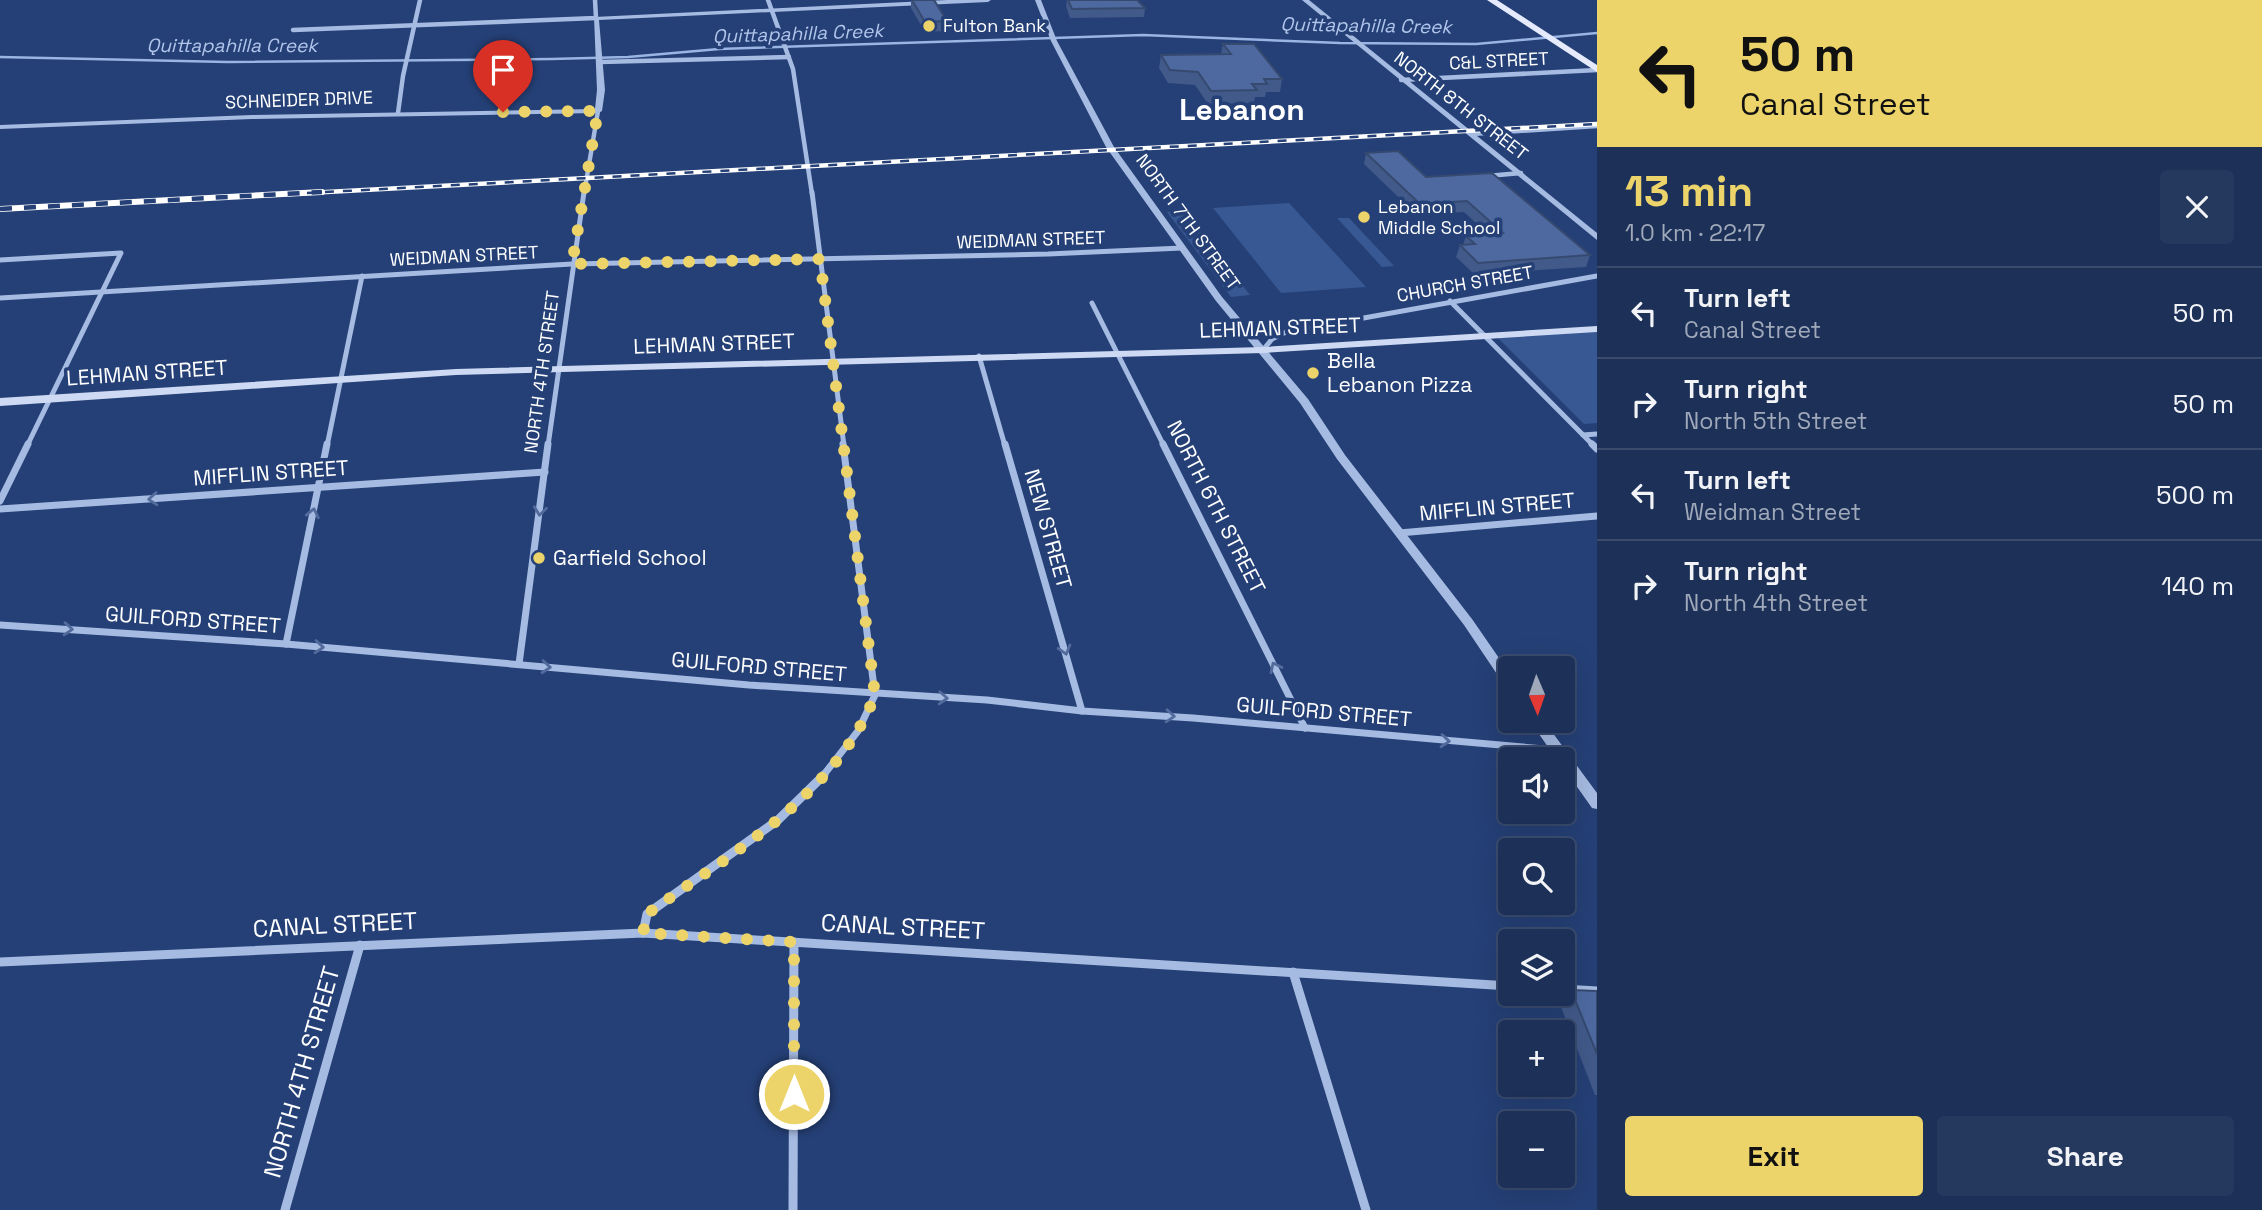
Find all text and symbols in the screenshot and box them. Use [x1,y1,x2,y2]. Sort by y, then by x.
water label: Quittapahilla Creek [1280,12,1455,40]
place label: Fulton Bank [943,14,1046,37]
water label: Quittapahilla Creek [712,18,887,49]
marker: Fulton Bank [921,18,937,34]
text: 50 m [1740,23,1855,85]
icon: left [1625,28,1716,119]
water label: Quittapahilla Creek [146,33,320,58]
pin [473,40,533,112]
street label: NORTH 8TH STREET [1390,46,1533,165]
street label: C&L STREET [1449,46,1550,75]
icon: arrive [484,51,522,89]
text: Canal Street [1740,84,1931,124]
street label: SCHNEIDER DRIVE [225,85,373,114]
district label: Lebanon [1179,90,1305,129]
street label: NORTH 7TH STREET [1131,149,1246,295]
text: 13 min [1625,165,1753,218]
button: close [2160,170,2234,244]
place label: Lebanon Middle School [1378,195,1500,239]
marker: Lebanon Middle School [1356,209,1372,225]
text: 1.0 km · 22:17 [1625,218,1765,248]
street label: WEIDMAN STREET [956,225,1106,254]
street label: WEIDMAN STREET [389,240,539,271]
street label: CHURCH STREET [1395,260,1535,307]
text: Turn left [1684,281,1791,315]
street label: NORTH 4TH STREET [519,289,564,455]
icon: left [1625,294,1663,332]
text: 50 m [2173,296,2234,330]
street label: LEHMAN STREET [1199,311,1361,344]
text: Canal Street [1684,315,1821,345]
street label: LEHMAN STREET [633,327,795,360]
place label: Bella Lebanon Pizza [1327,347,1472,398]
street label: LEHMAN STREET [65,353,229,392]
marker: Bella Lebanon Pizza [1305,365,1321,381]
text: Turn right [1684,372,1808,406]
icon: right [1625,385,1663,423]
text: 50 m [2173,387,2234,421]
text: North 5th Street [1684,406,1867,436]
street label: NORTH 6TH STREET [1161,416,1272,598]
street label: MIFFLIN STREET [192,454,350,491]
text: Turn left [1684,463,1791,497]
street label: NEW STREET [1019,466,1078,592]
icon: left [1625,476,1663,514]
text: 500 m [2156,478,2234,512]
street label: MIFFLIN STREET [1418,486,1576,527]
one-way arrow [147,491,158,506]
text: Weidman Street [1684,497,1861,527]
one-way arrow [532,506,547,517]
one-way arrow [305,507,320,519]
place label: Garfield School [553,544,707,571]
marker: Garfield School [531,550,547,566]
text: Turn right [1684,554,1808,588]
icon: right [1625,567,1663,605]
text: 140 m [2161,569,2234,603]
text: North 4th Street [1684,588,1868,618]
street label: GUILFORD STREET [104,600,282,639]
one-way arrow [63,621,74,636]
one-way arrow [314,639,325,654]
one-way arrow [1056,644,1071,656]
street label: GUILFORD STREET [670,645,848,688]
north arrow [1498,656,1575,733]
map controls [1498,656,1575,1188]
one-way arrow [541,659,552,674]
one-way arrow [1270,662,1284,674]
one-way arrow [938,690,949,705]
street label: GUILFORD STREET [1235,690,1413,733]
one-way arrow [1165,708,1176,723]
one-way arrow [1440,733,1451,748]
button: sound [1498,747,1575,824]
button: search [1498,838,1575,915]
street label: CANAL STREET [252,905,418,944]
street label: CANAL STREET [820,907,986,946]
button: layers [1498,929,1575,1006]
street label: NORTH 4TH STREET [257,963,347,1181]
button: + [1498,1020,1575,1097]
position arrow [757,1057,831,1131]
button: − [1498,1111,1575,1188]
button: Exit [1625,1116,1923,1196]
button: Share [1937,1116,2234,1196]

